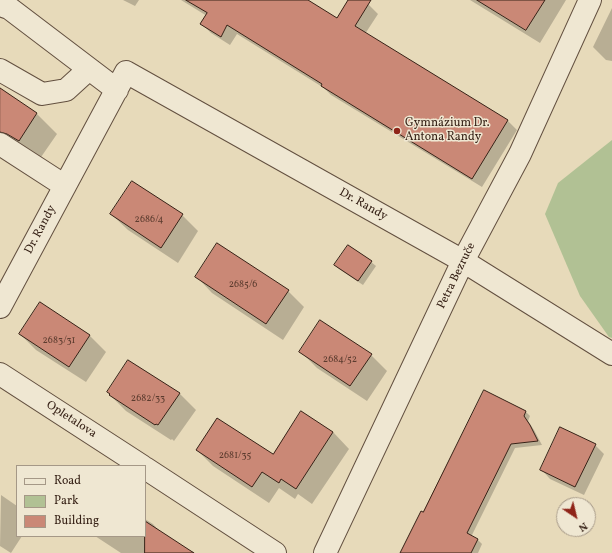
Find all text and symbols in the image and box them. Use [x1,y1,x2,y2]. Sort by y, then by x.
place label: Gymnázium Dr. Antona Randy [405,117,490,145]
marker: Gymnázium Dr. Antona Randy [392,126,402,136]
street label: Dr. Randy [336,186,390,224]
street label: Dr. Randy [22,203,60,257]
house number: 2686/4 [135,214,163,226]
street label: Petra Bezruče [435,240,479,312]
house number: 2685/6 [229,279,257,291]
house number: 2683/31 [43,335,75,347]
house number: 2684/52 [323,354,357,366]
house number: 2682/33 [131,393,165,405]
street label: Opletalova [43,398,99,442]
house number: 2681/35 [219,450,251,462]
legend [16,465,146,537]
text: Road [54,473,81,489]
text: Park [54,493,79,509]
north arrow [556,497,596,537]
text: Building [54,513,99,529]
text: N [575,518,590,535]

